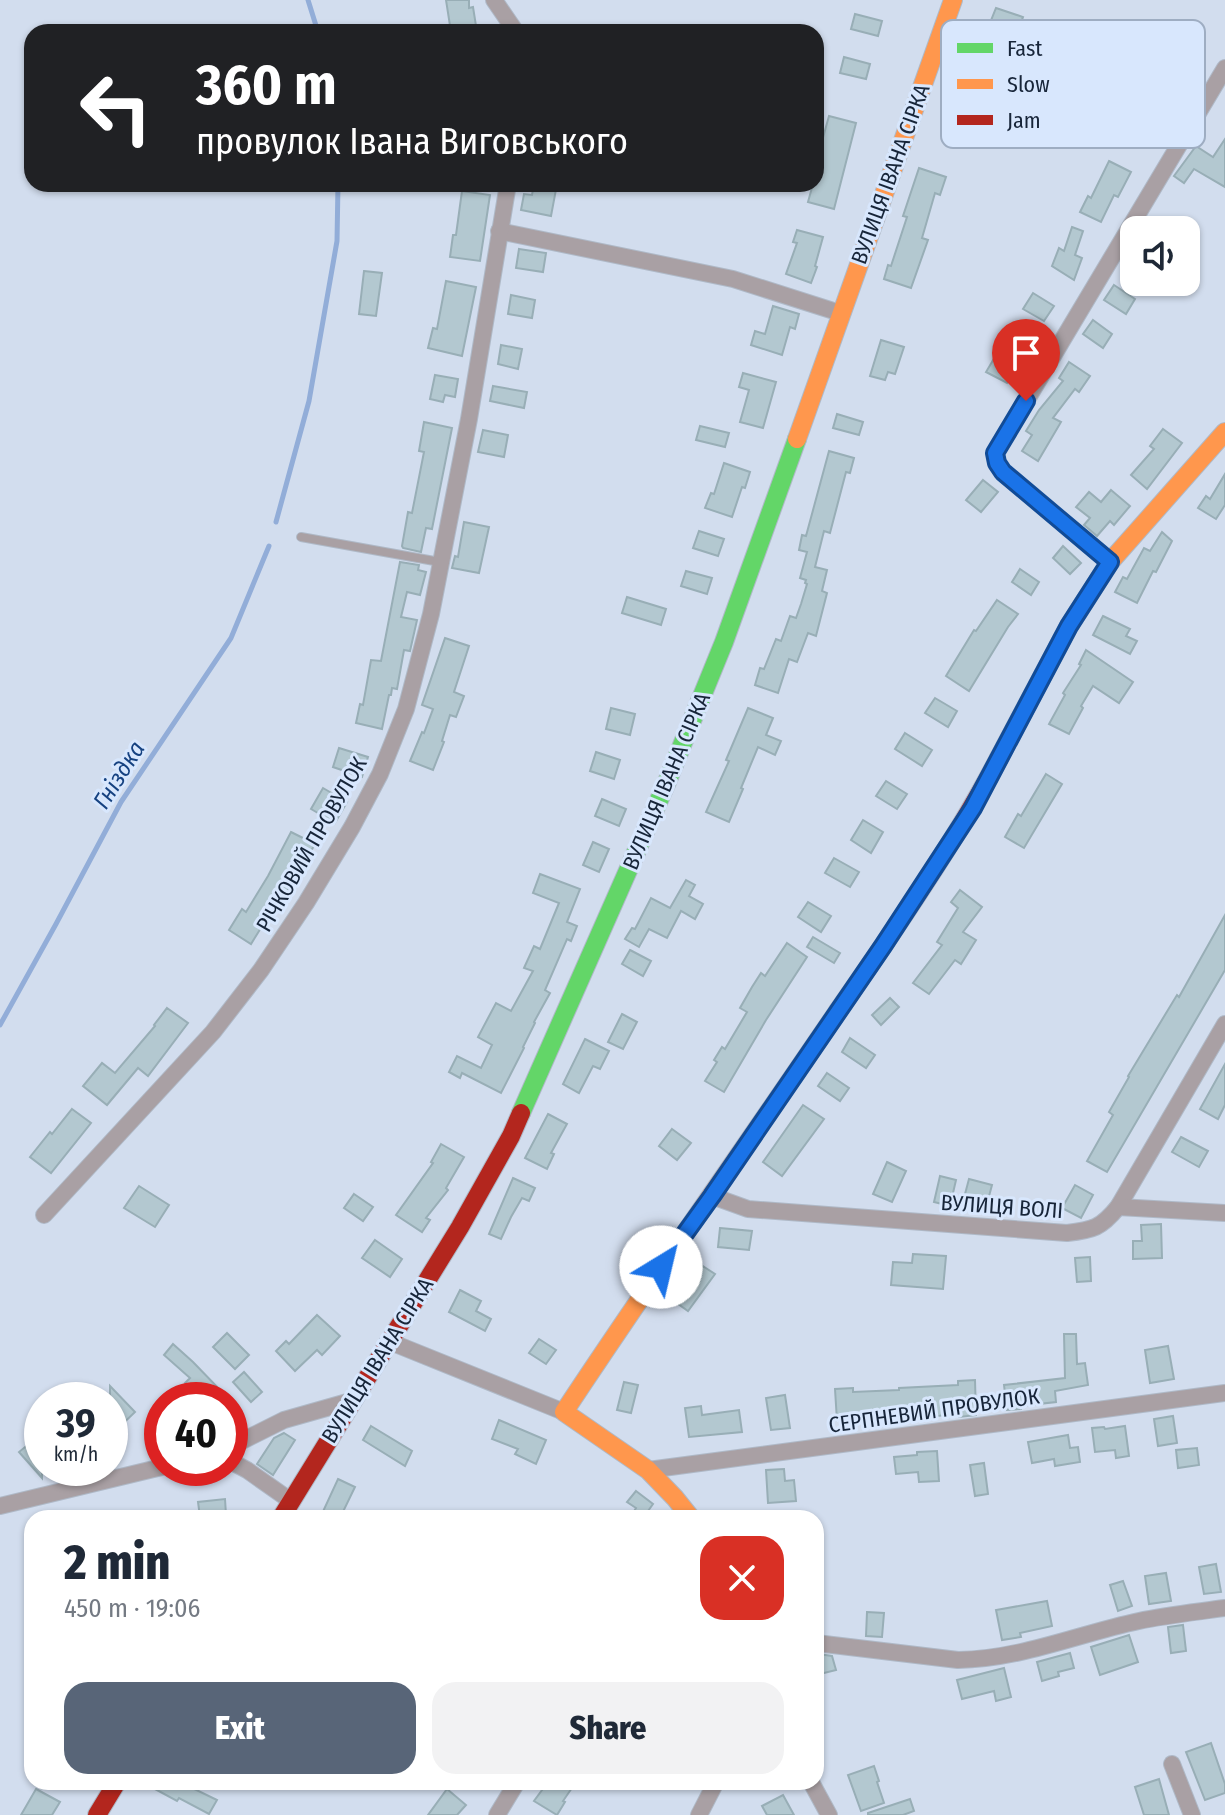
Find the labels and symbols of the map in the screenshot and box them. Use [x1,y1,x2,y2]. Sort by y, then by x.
legend [941,20,1205,148]
text: Fast [1007,35,1043,62]
text: Slow [1007,71,1050,98]
street label: ВУЛИЦЯ ІВАНА СІРКА [845,80,936,268]
text: Jam [1007,107,1041,134]
pin [992,319,1060,401]
street label: ВУЛИЦЯ ІВАНА СІРКА [617,688,716,874]
water label: Гніздка [87,736,151,814]
street label: РІЧКОВИЙ ПРОВУЛОК [250,752,373,936]
street label: ВУЛИЦЯ ВОЛІ [940,1189,1064,1224]
position arrow [619,1225,703,1309]
street label: ВУЛИЦЯ ІВАНА СІРКА [316,1272,439,1448]
speed limit sign: 40 [144,1382,248,1486]
street label: СЕРПНЕВИЙ ПРОВУЛОК [827,1382,1041,1439]

